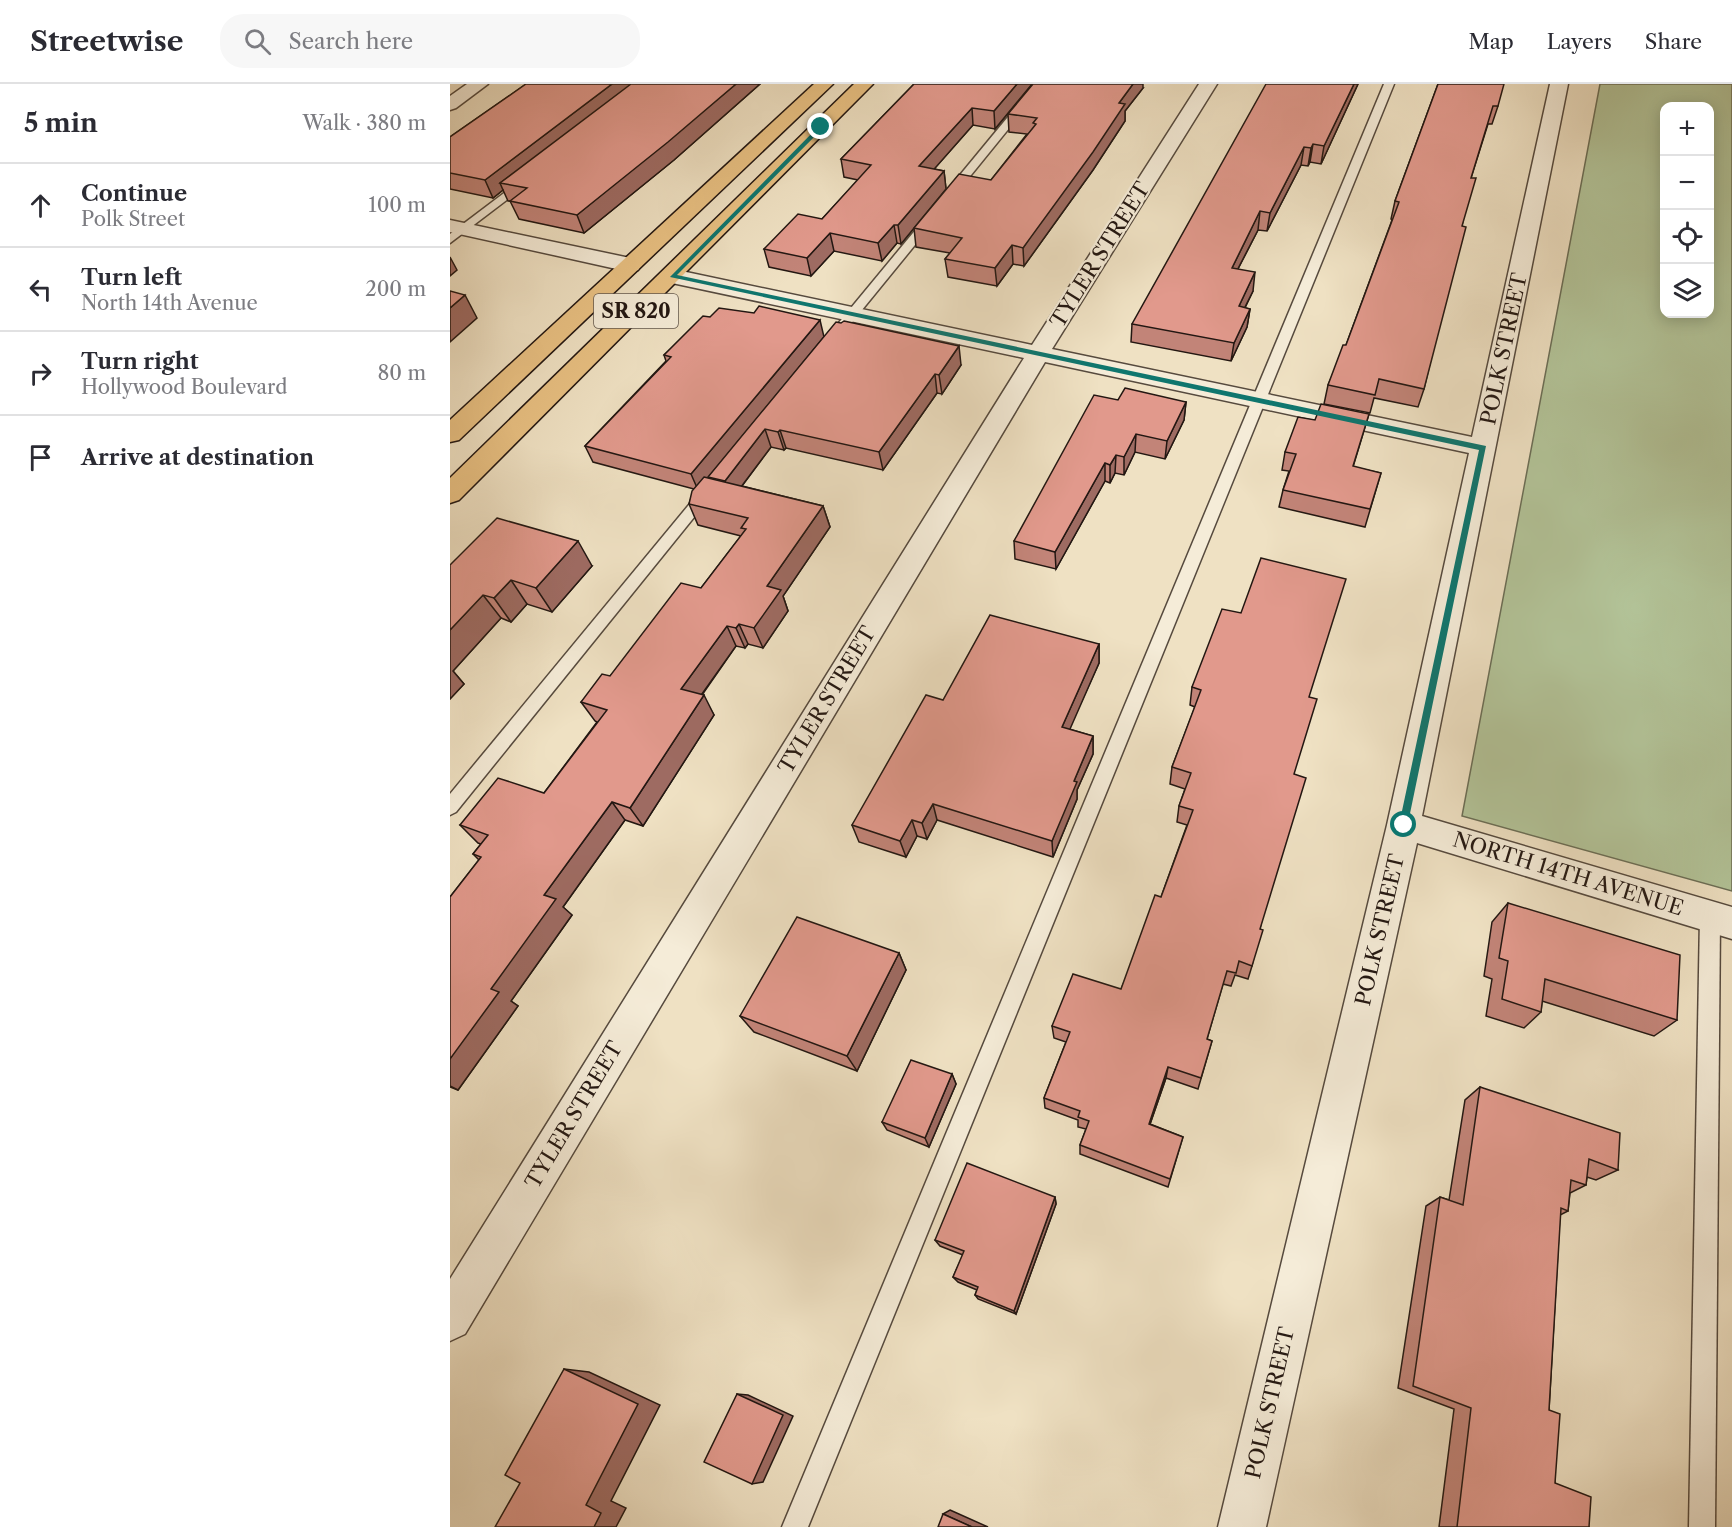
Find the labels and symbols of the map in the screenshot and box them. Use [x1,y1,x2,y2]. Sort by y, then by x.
route end [807,113,833,139]
street label: TYLER STREET [1045,177,1155,332]
street label: POLK STREET [1475,270,1532,427]
road number: SR 820 [594,294,678,328]
street label: TYLER STREET [773,621,880,778]
route start [1390,811,1416,837]
street label: NORTH 14TH AVENUE [1450,827,1686,921]
street label: POLK STREET [1350,851,1409,1008]
street label: TYLER STREET [520,1036,627,1193]
street label: POLK STREET [1240,1324,1299,1481]

